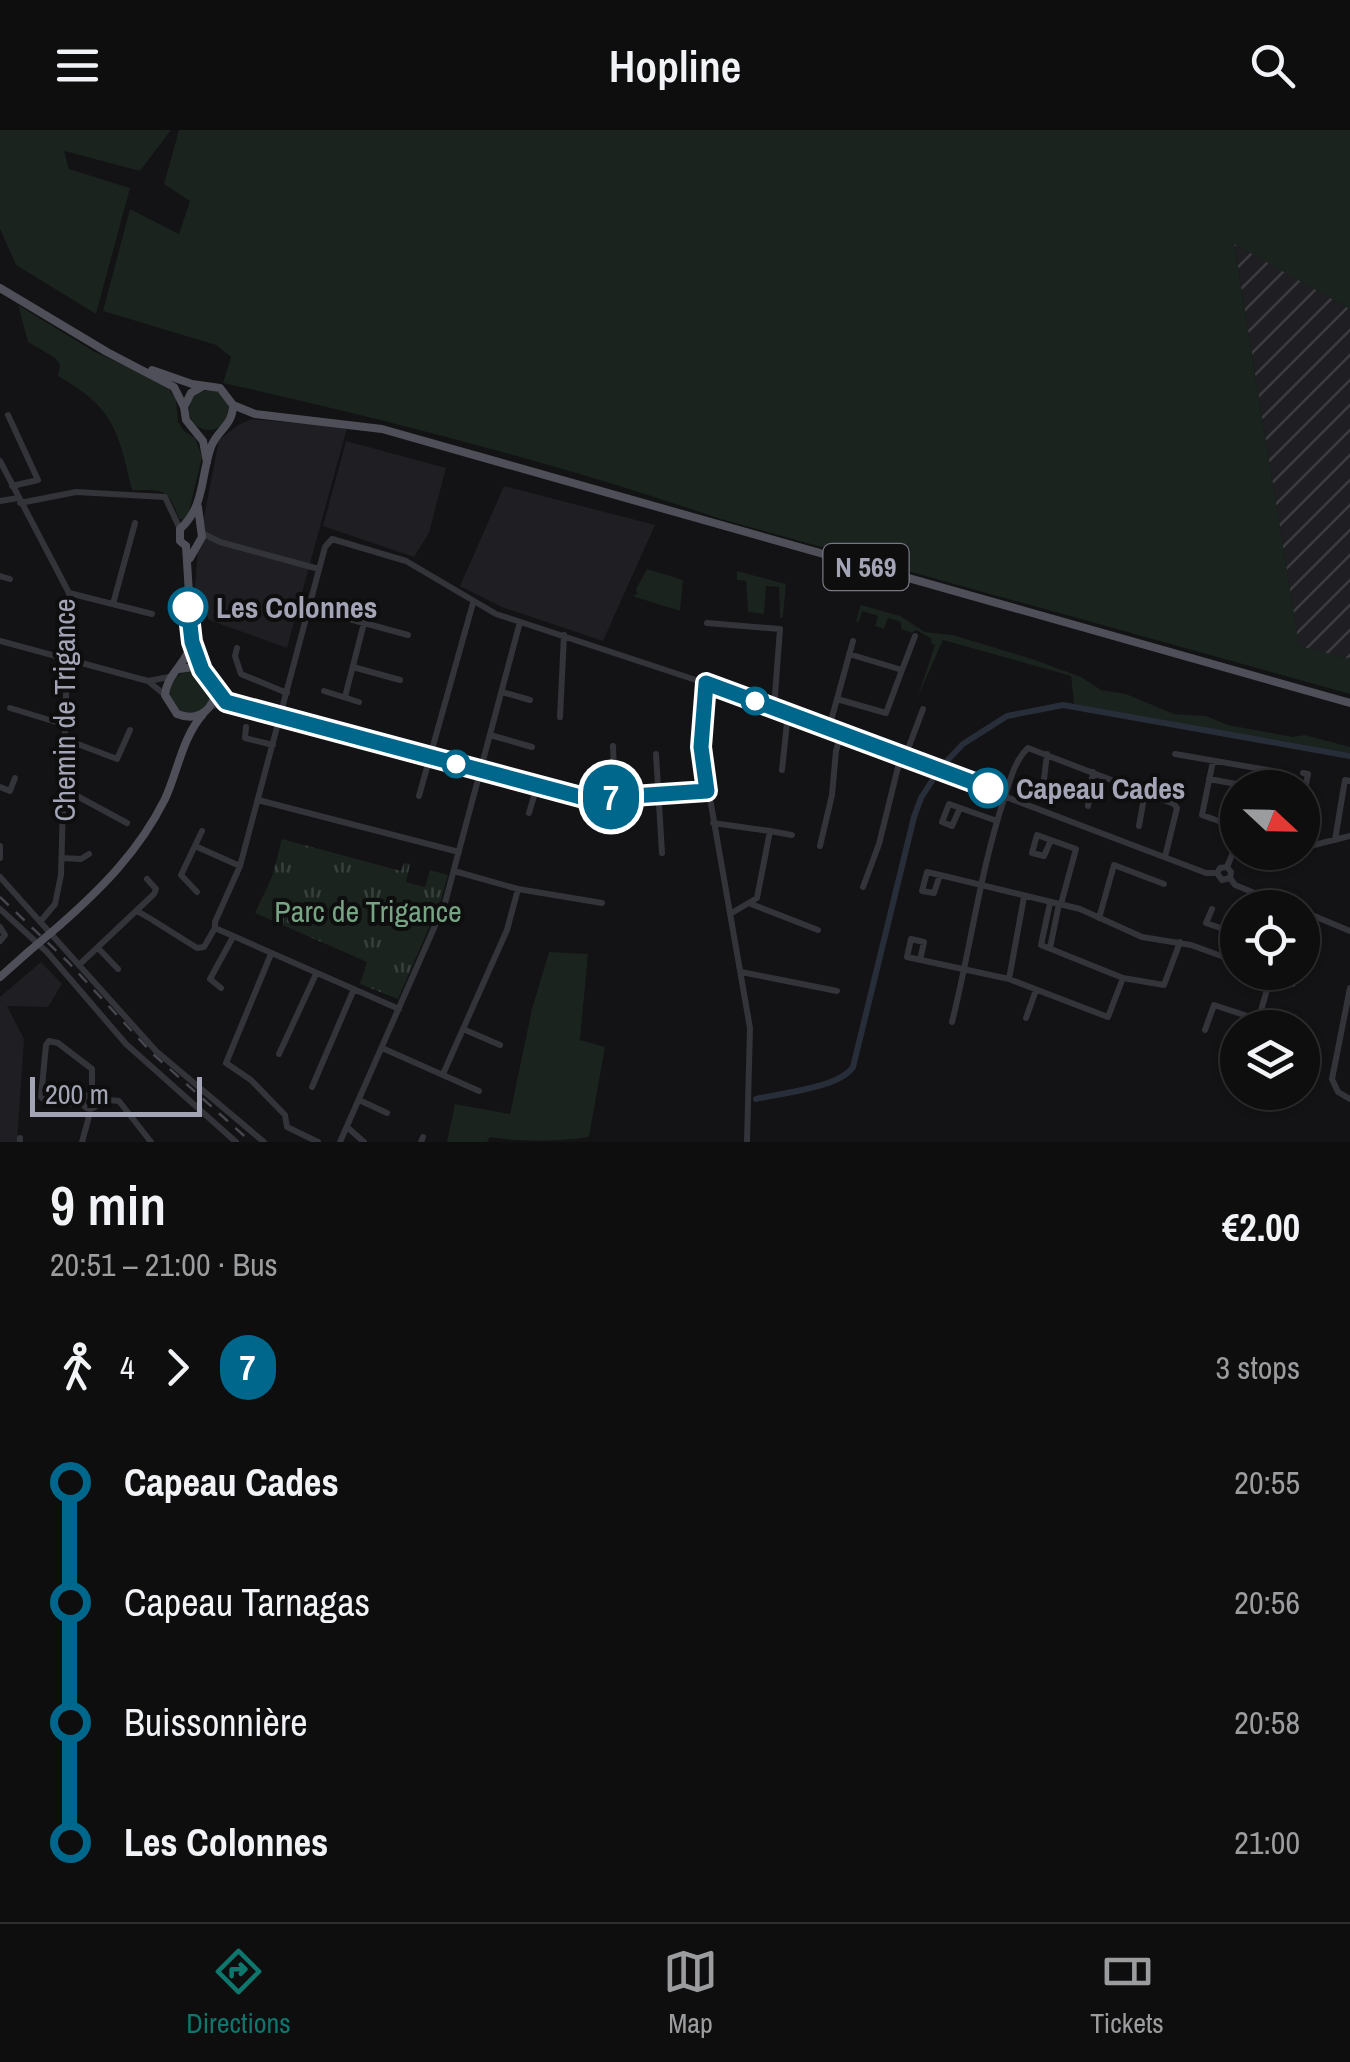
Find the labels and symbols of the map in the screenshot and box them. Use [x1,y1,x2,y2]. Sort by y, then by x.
road number: N 569 [824,544,908,590]
place label: Les Colonnes [216,587,377,627]
marker: Les Colonnes [169,588,207,626]
street label: Chemin de Trigance [44,599,84,821]
unlabelled marker [742,688,768,714]
unlabelled marker [443,751,469,777]
line badge: 7 [578,764,644,830]
place label: Capeau Cades [1016,768,1186,808]
marker: Capeau Cades [969,769,1007,807]
north arrow [1220,770,1320,870]
park label: Parc de Trigance [274,891,462,931]
scale bar [30,1072,202,1116]

